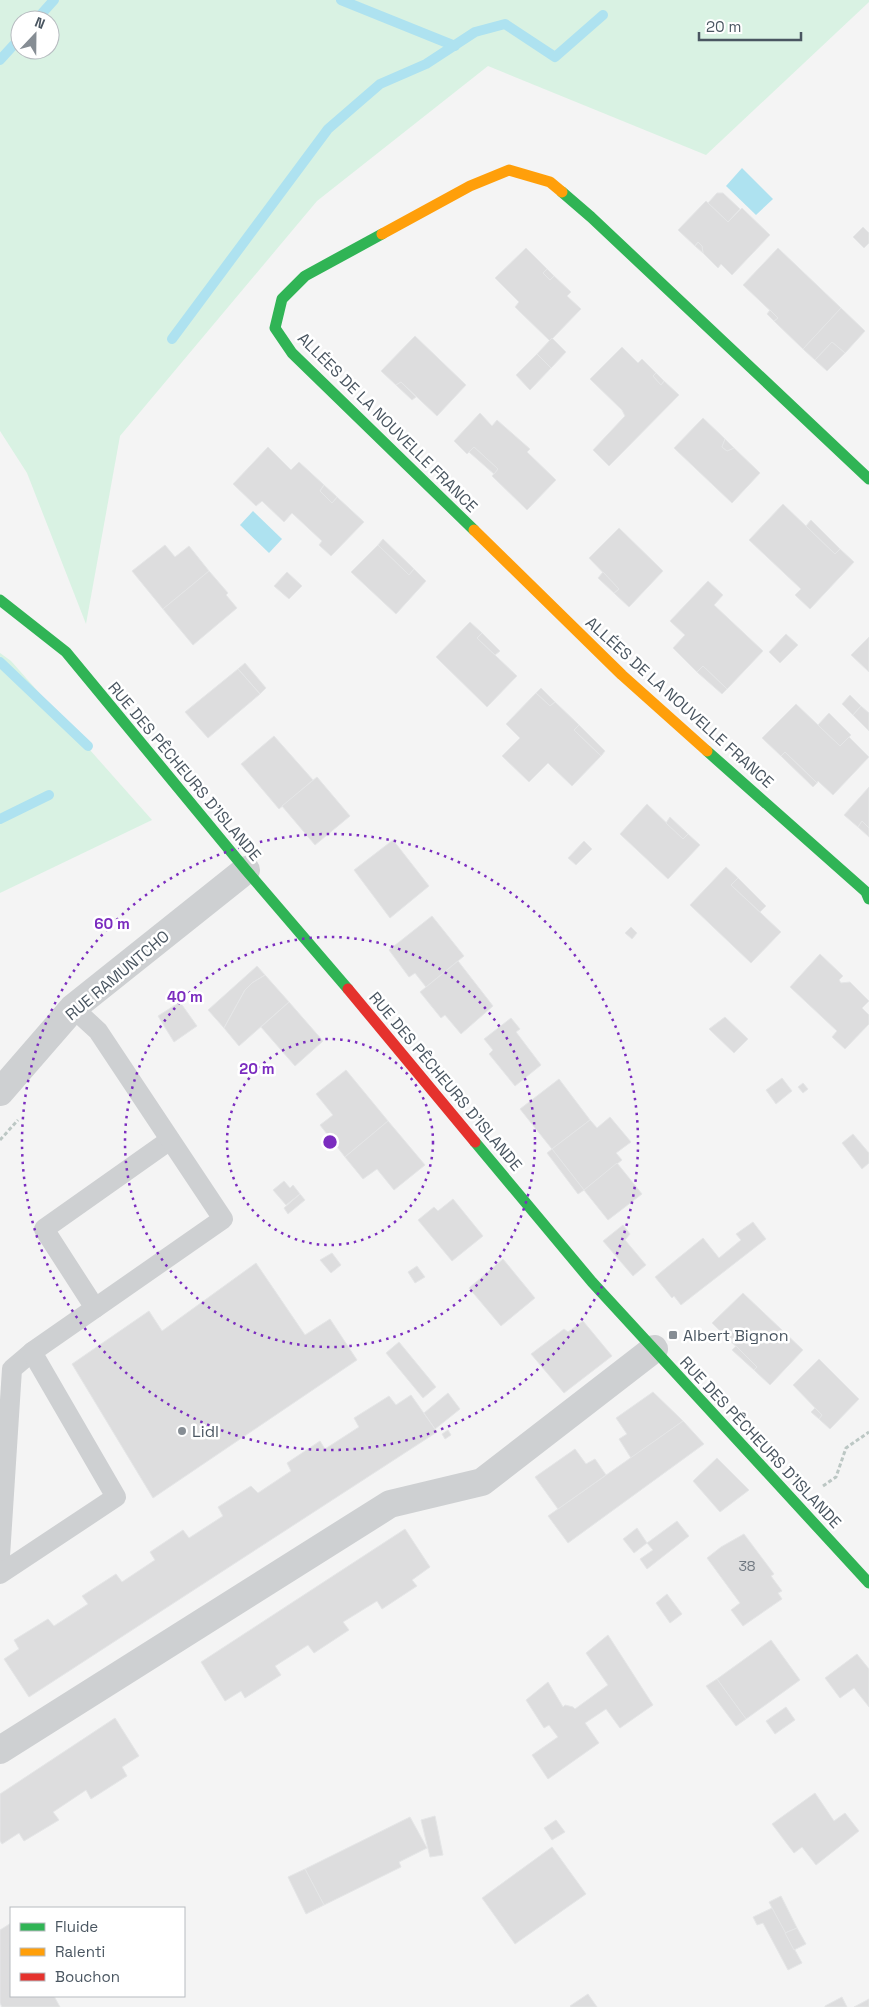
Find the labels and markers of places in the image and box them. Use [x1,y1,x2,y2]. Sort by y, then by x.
centre of rings [321,1133,339,1151]
place label: Albert Bignon [683,1325,789,1346]
marker: Albert Bignon [667,1329,679,1341]
place label: Lidl [192,1421,219,1442]
marker: Lidl [176,1425,188,1437]

